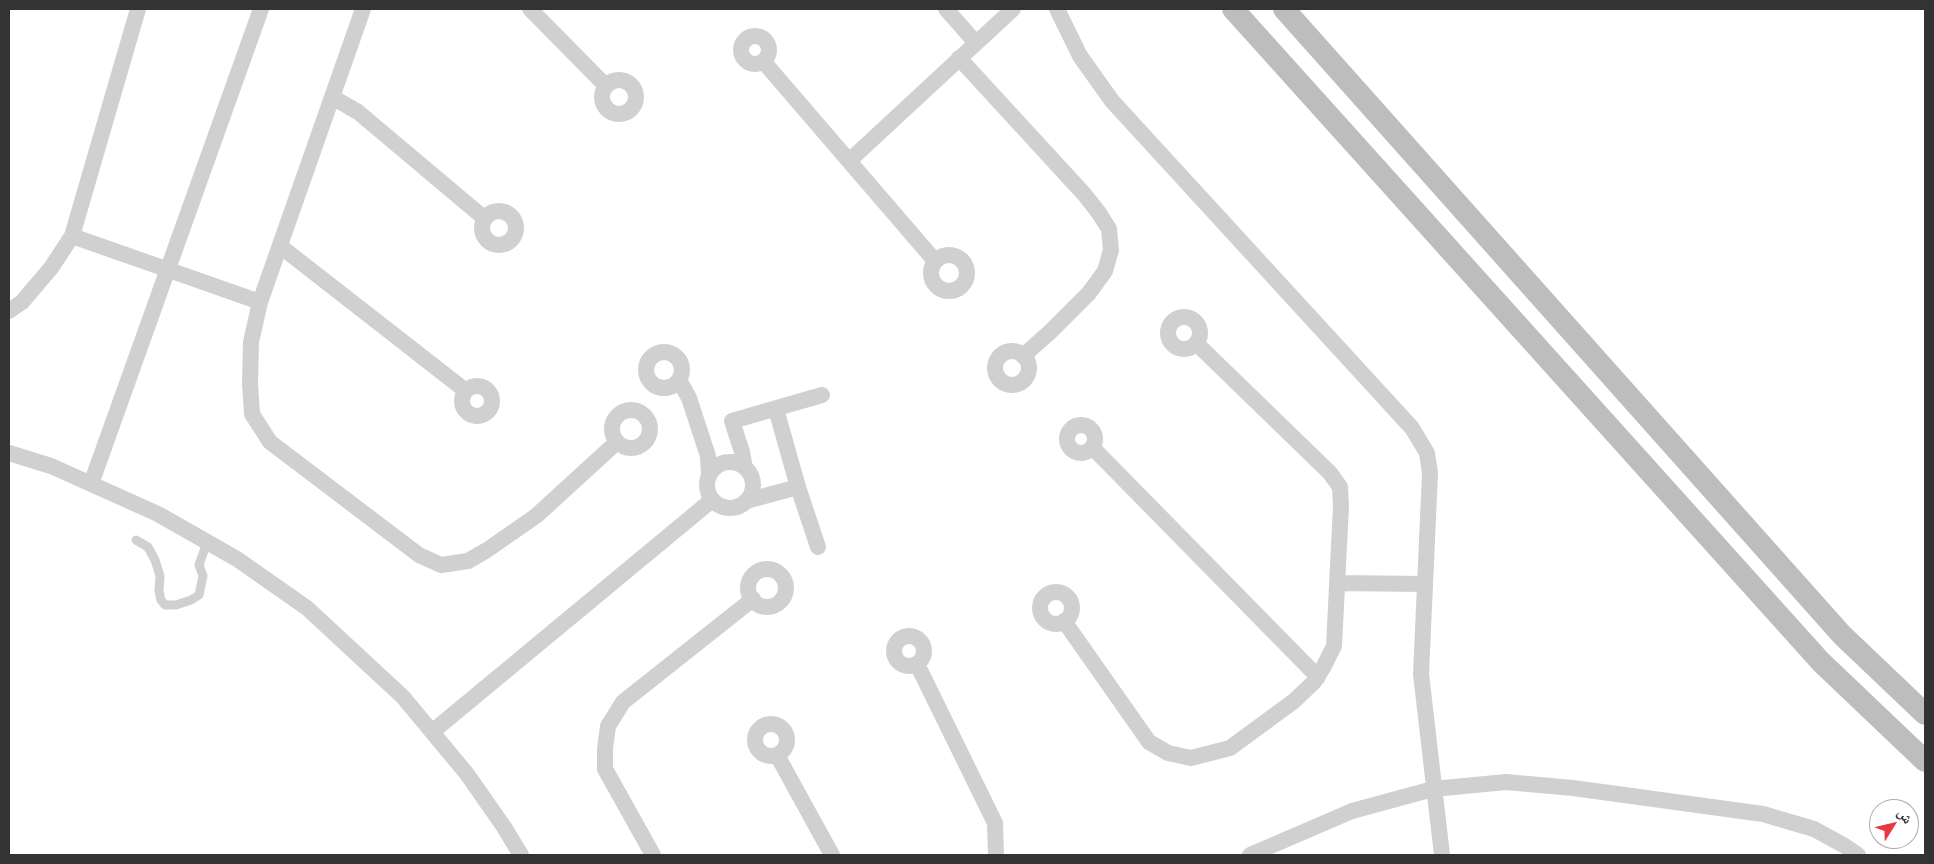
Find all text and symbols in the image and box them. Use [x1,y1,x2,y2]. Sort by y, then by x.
north arrow [1869,799,1919,849]
text: ش [1893,804,1918,828]

